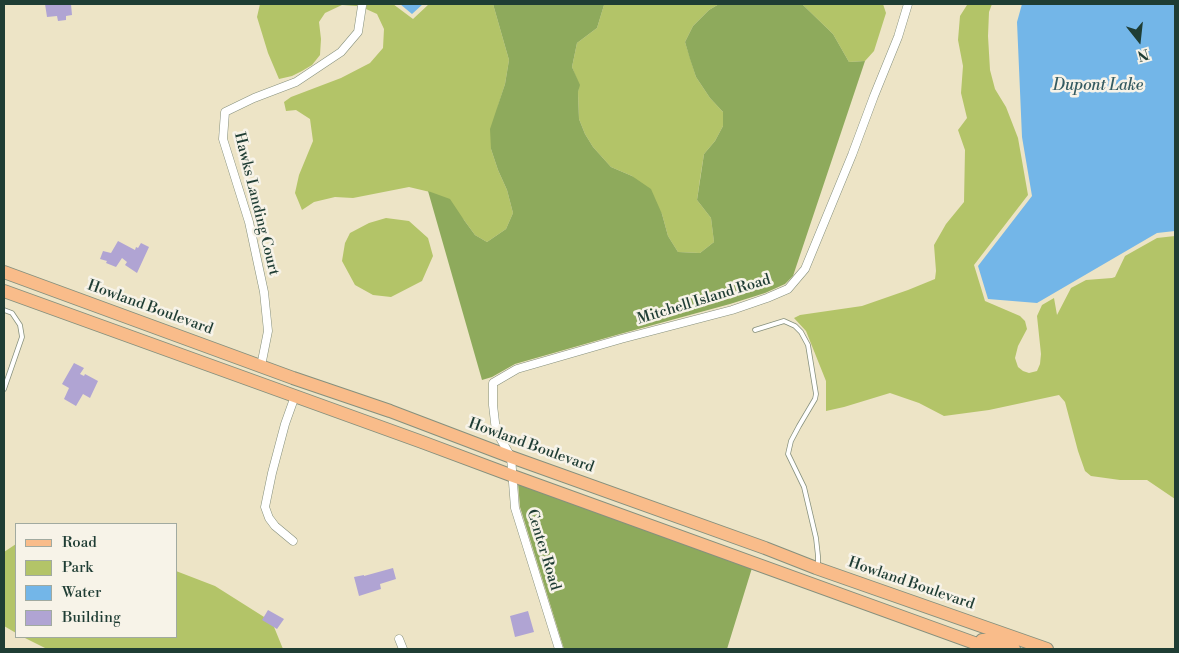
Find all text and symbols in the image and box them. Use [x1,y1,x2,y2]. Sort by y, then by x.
north arrow [1114,15,1164,65]
text: N [1135,44,1151,65]
water label: Dupont Lake [1053,76,1143,96]
street label: Hawks Landing Court [229,130,283,278]
street label: Mitchell Island Road [635,271,773,329]
street label: Howland Boulevard [85,277,215,339]
street label: Howland Boulevard [466,415,596,477]
street label: Center Road [522,507,564,593]
legend [15,523,178,638]
text: Road [62,533,97,552]
street label: Howland Boulevard [845,554,977,614]
text: Park [62,558,93,577]
text: Water [62,583,101,602]
text: Building [62,608,121,627]

